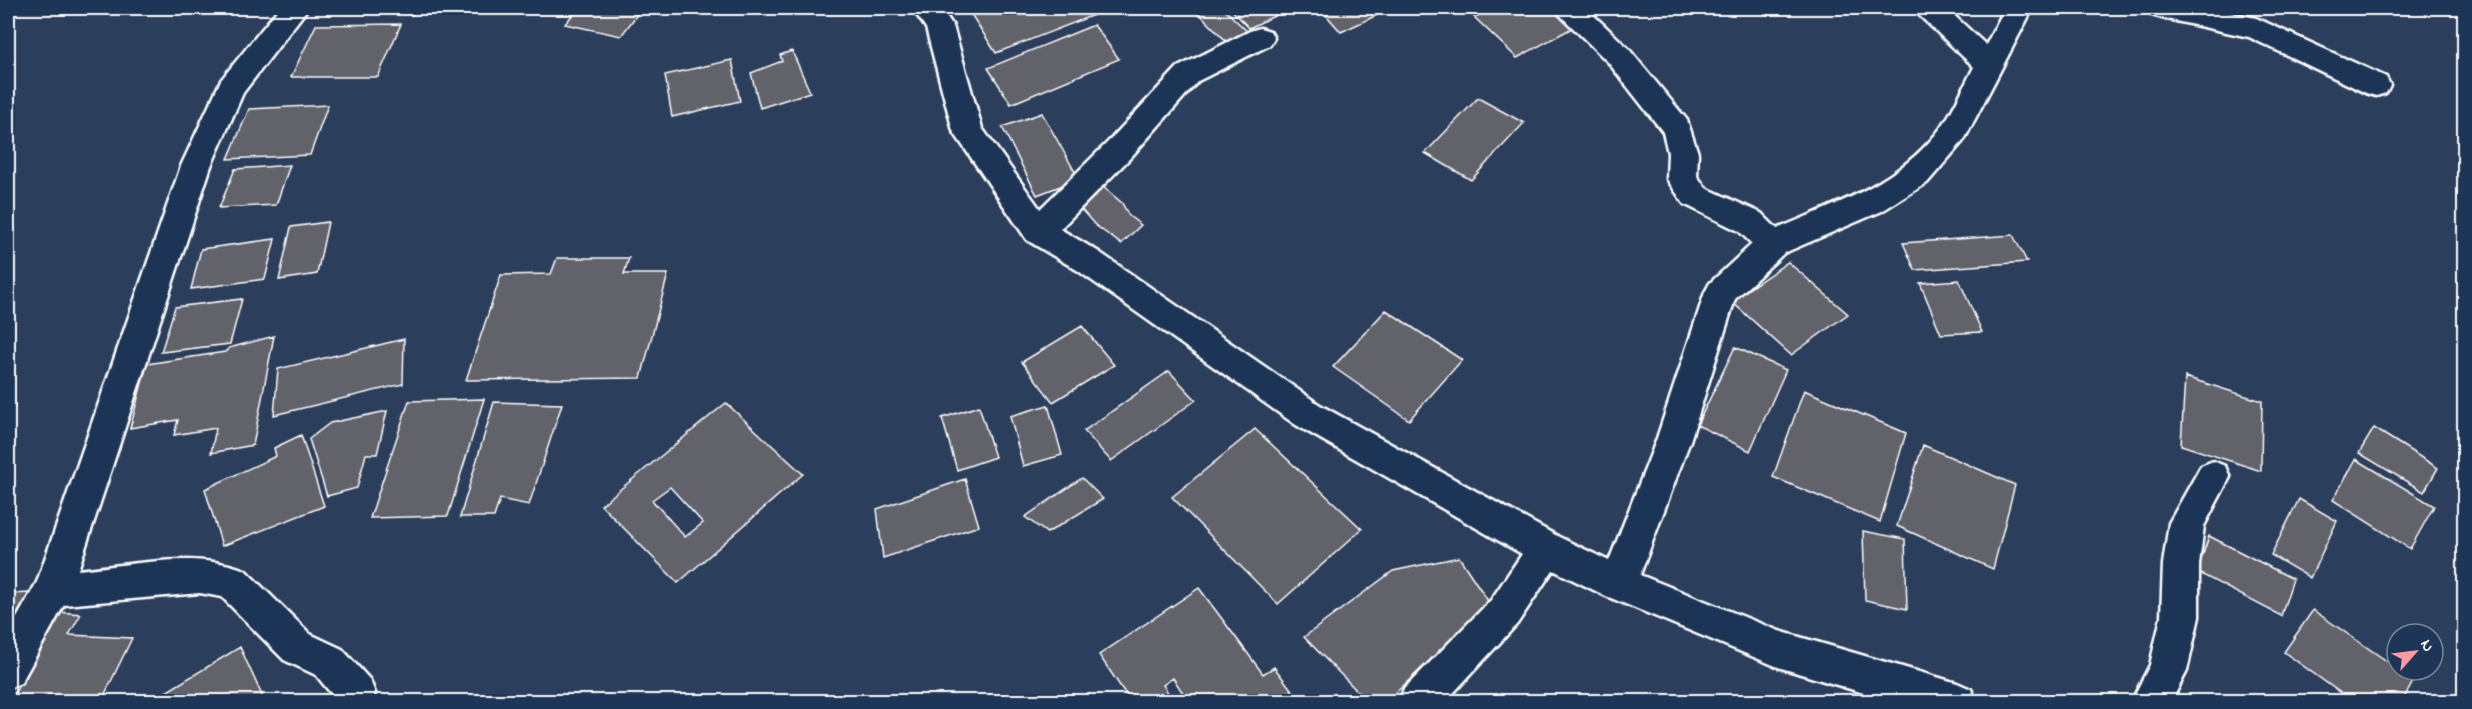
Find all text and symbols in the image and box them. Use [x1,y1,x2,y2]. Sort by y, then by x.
north arrow [2385,622,2445,682]
text: N [2413,635,2440,656]

